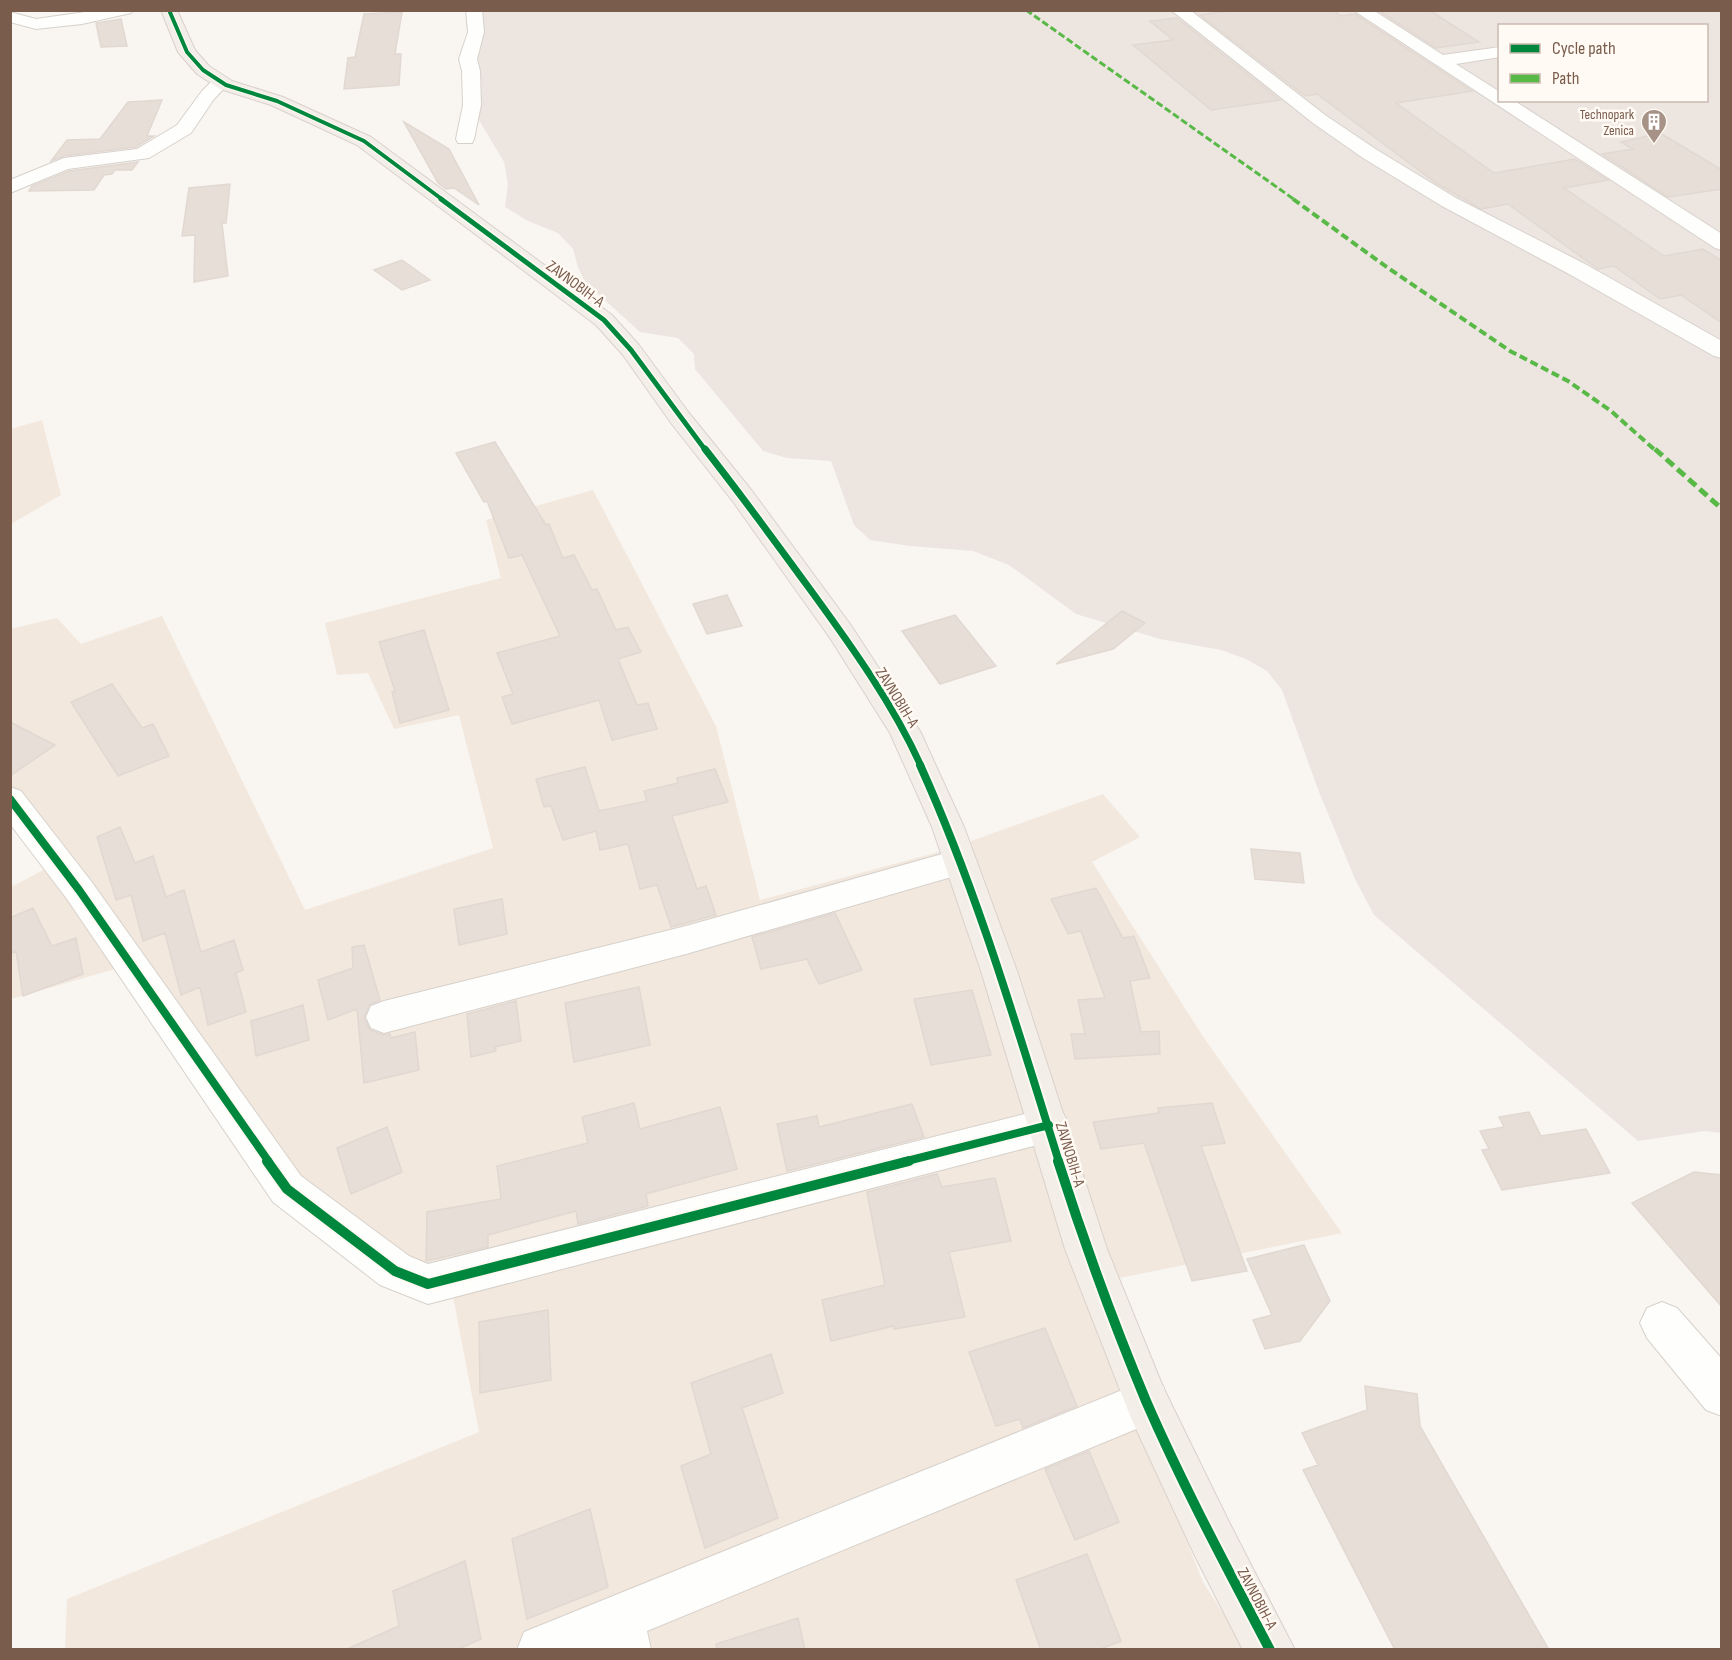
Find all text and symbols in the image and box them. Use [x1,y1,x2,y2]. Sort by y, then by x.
legend [1498,24,1708,102]
text: Cycle path [1552,38,1616,59]
text: Path [1552,68,1580,89]
place label: Technopark Zenica [1580,106,1635,139]
building icon: Technopark Zenica [1639,107,1669,145]
street label: ZAVNOBIH-A [542,257,608,312]
street label: ZAVNOBIH-A [871,664,923,731]
street label: ZAVNOBIH-A [1051,1120,1089,1189]
street label: ZAVNOBIH-A [1233,1565,1281,1633]

